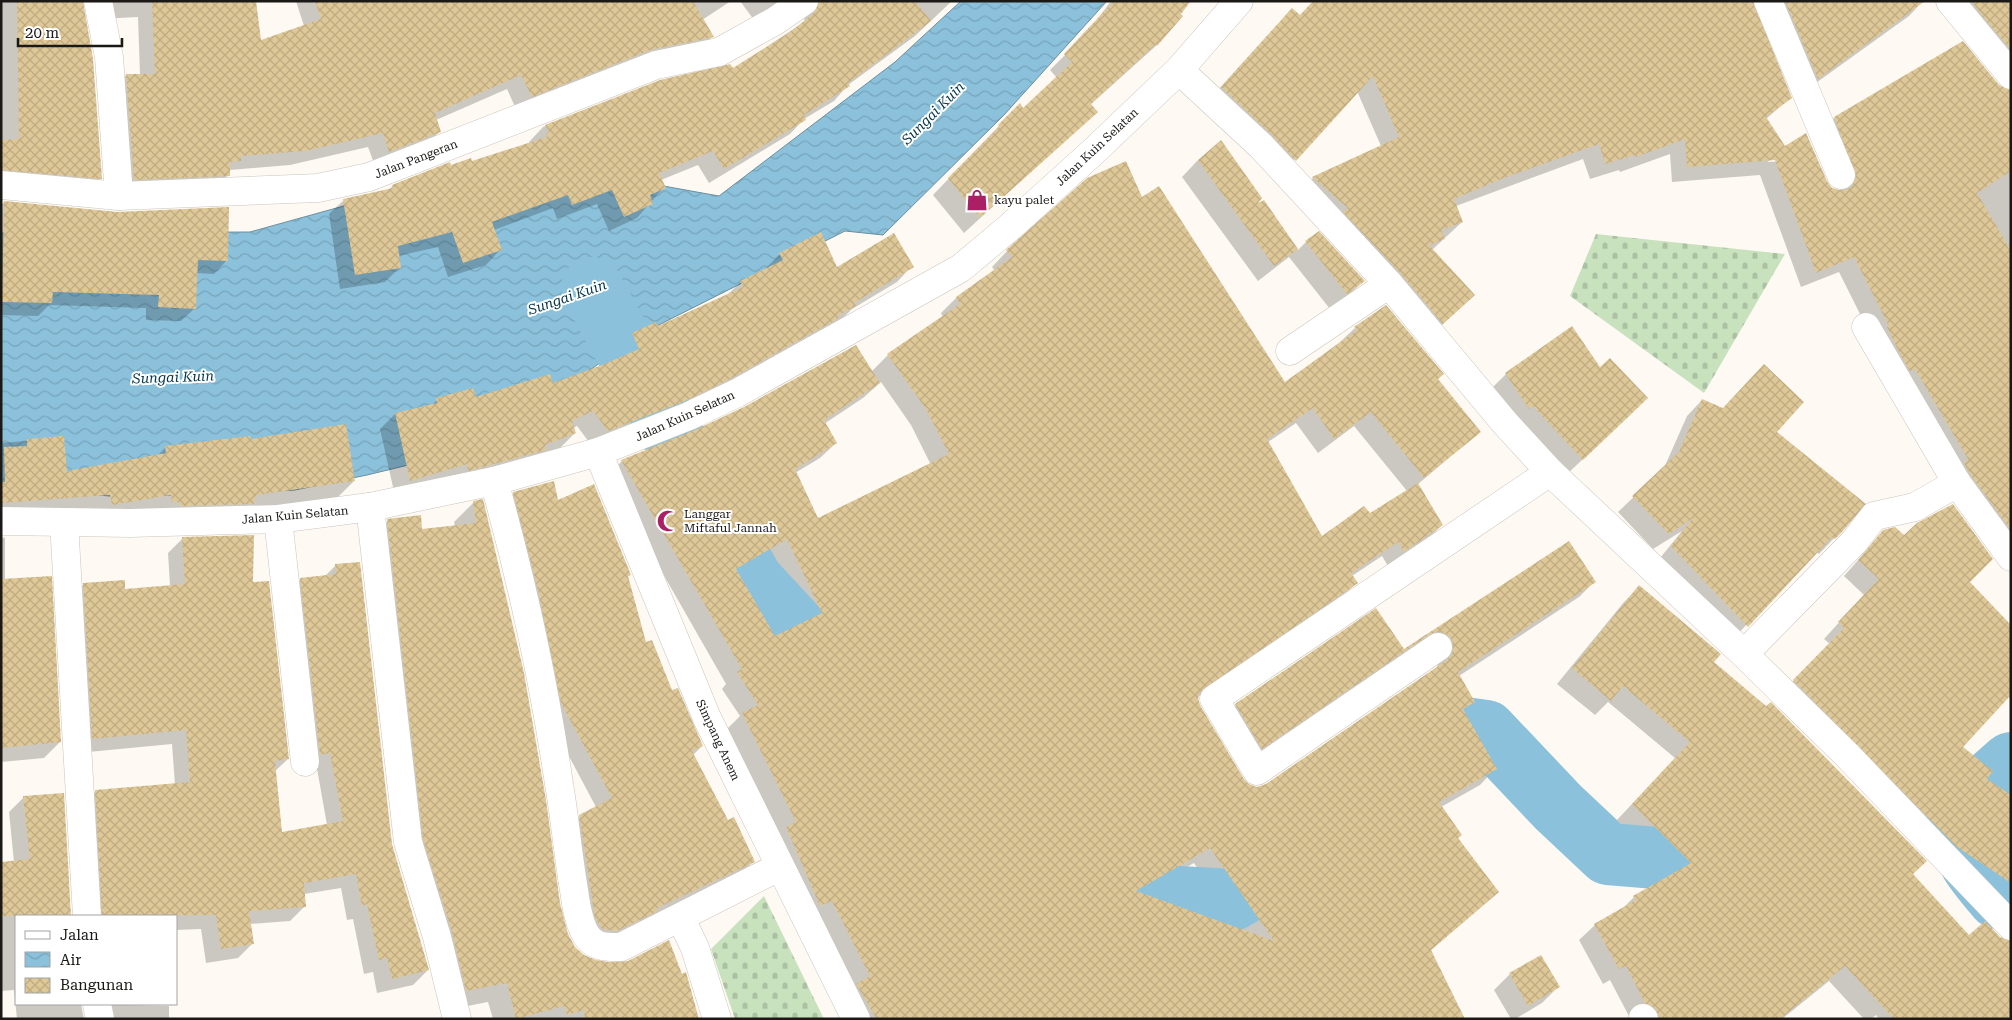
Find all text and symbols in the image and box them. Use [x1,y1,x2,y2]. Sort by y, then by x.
scale bar [18,15,121,47]
text: 20 m [25,24,60,42]
water label: Sungai Kuin [898,78,968,148]
street label: Jalan Kuin Selatan [1053,105,1141,189]
street label: Jalan Pangeran [373,137,460,181]
shop icon: kayu palet [964,187,990,213]
place label: kayu palet [994,193,1055,207]
water label: Sungai Kuin [525,276,609,318]
water label: Sungai Kuin [131,368,215,386]
street label: Jalan Kuin Selatan [633,388,737,444]
street label: Jalan Kuin Selatan [241,503,349,527]
place label: Langgar Miftaful Jannah [684,507,777,535]
mosque icon: Langgar Miftaful Jannah [655,508,681,534]
street label: Simpang Anem [693,697,743,783]
legend [15,915,178,1005]
text: Jalan [60,926,99,944]
text: Air [60,951,81,969]
text: Bangunan [60,976,133,994]

